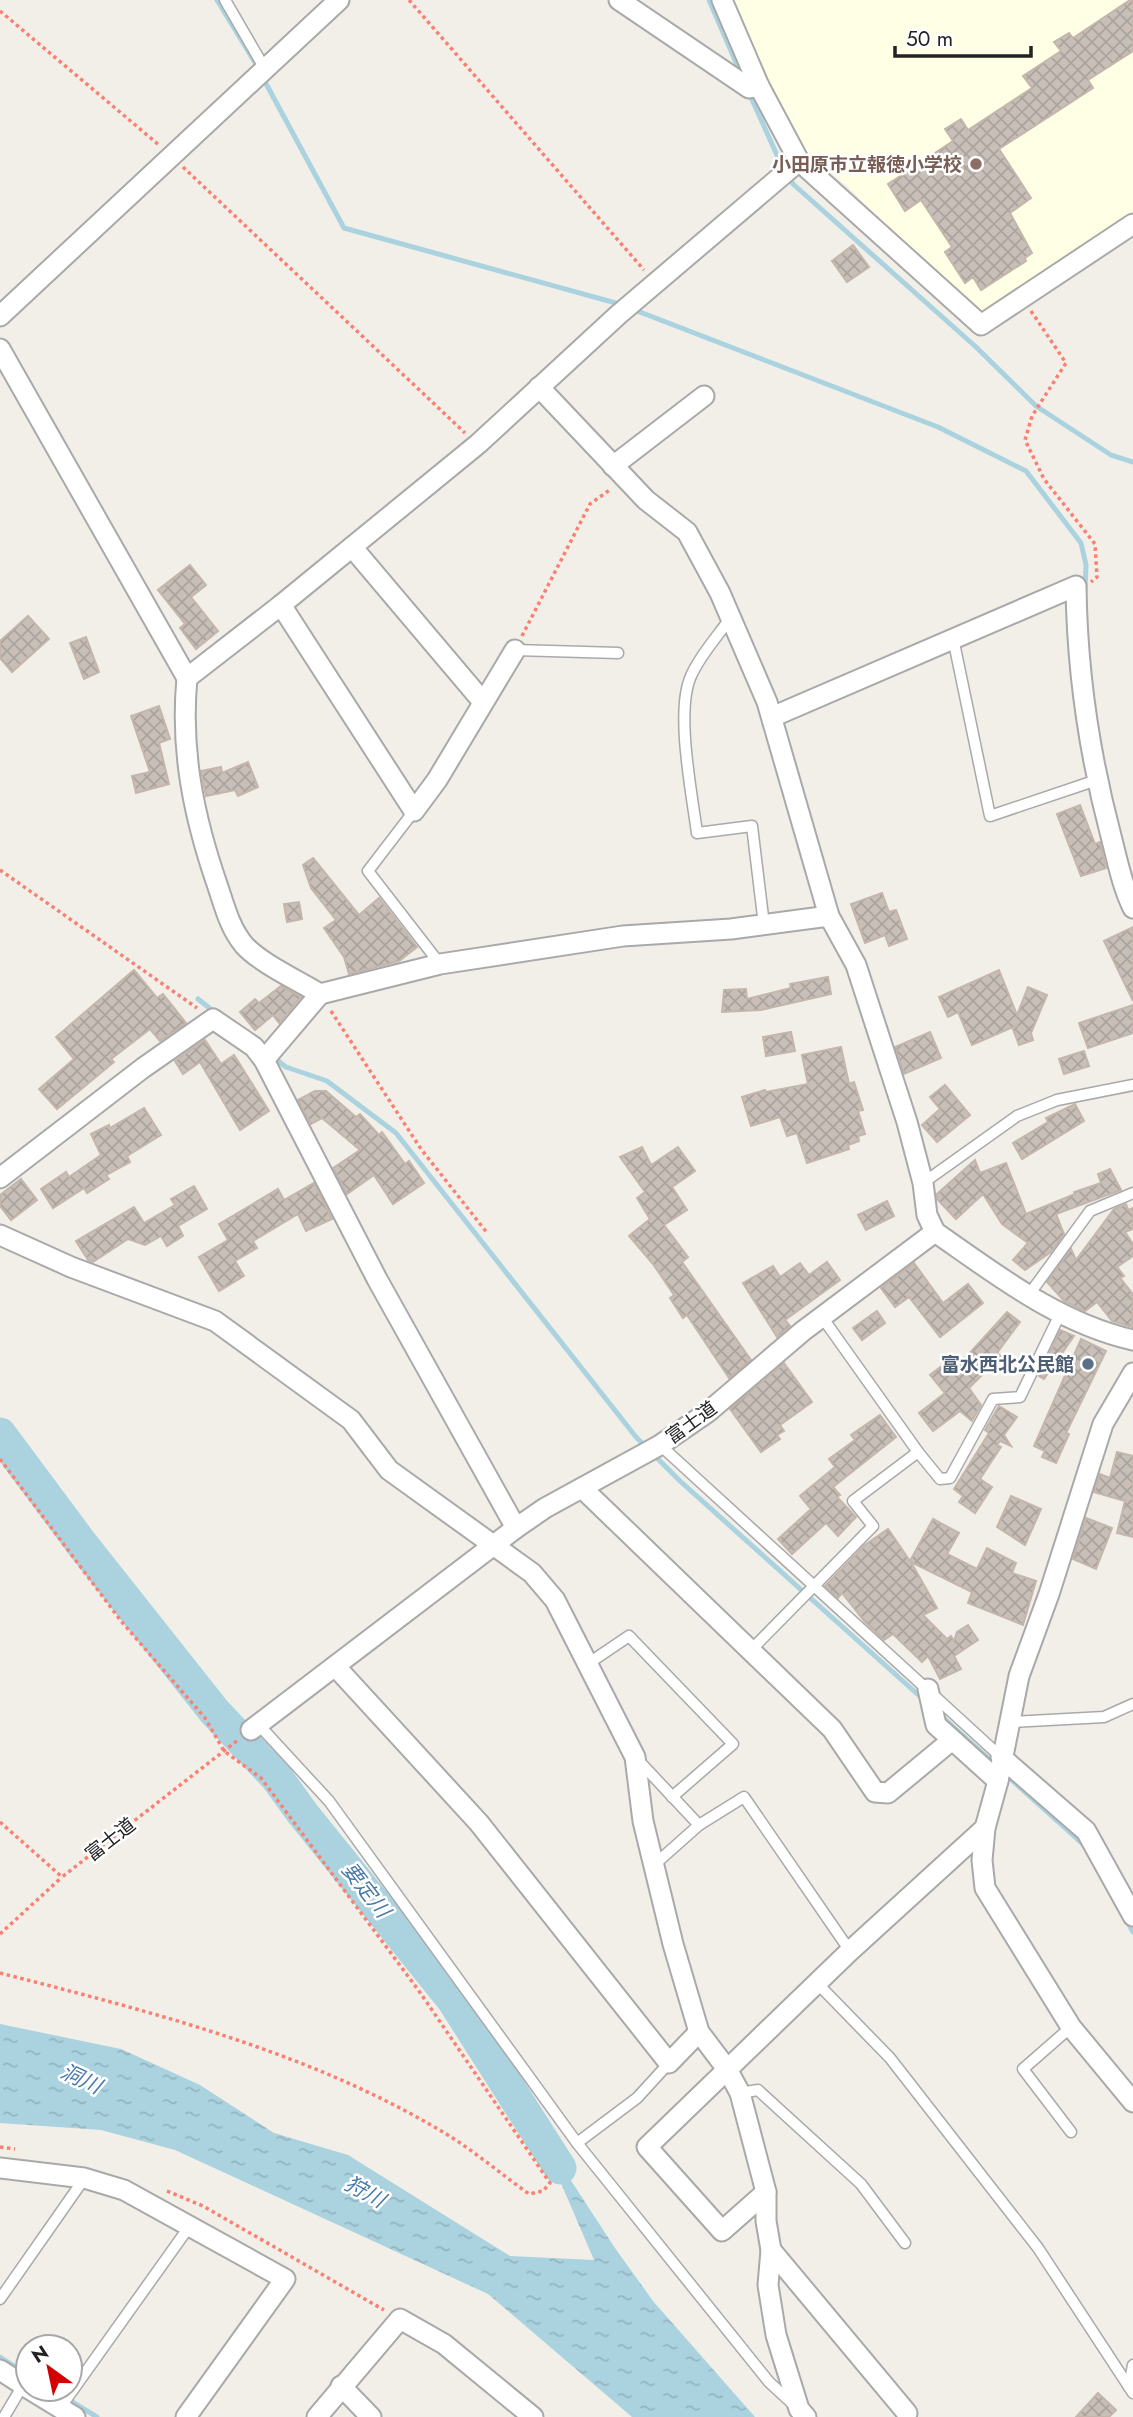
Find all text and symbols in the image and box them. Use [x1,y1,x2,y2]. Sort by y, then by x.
scale bar [895,14,1032,58]
text: 50 m [906,24,953,54]
place label: 小田原市立報徳小学校 [772,151,962,178]
marker: 小田原市立報徳小学校 [968,156,984,172]
place label: 富水西北公民館 [941,1351,1074,1378]
marker: 富水西北公民館 [1080,1356,1096,1372]
street label: 富士道 [660,1395,722,1450]
street label: 富士道 [80,1811,141,1868]
water label: 要定川 [335,1856,398,1926]
water label: 洞川 [56,2057,108,2102]
water label: 狩川 [339,2169,392,2216]
north arrow [14,2333,84,2403]
text: N [26,2339,54,2370]

